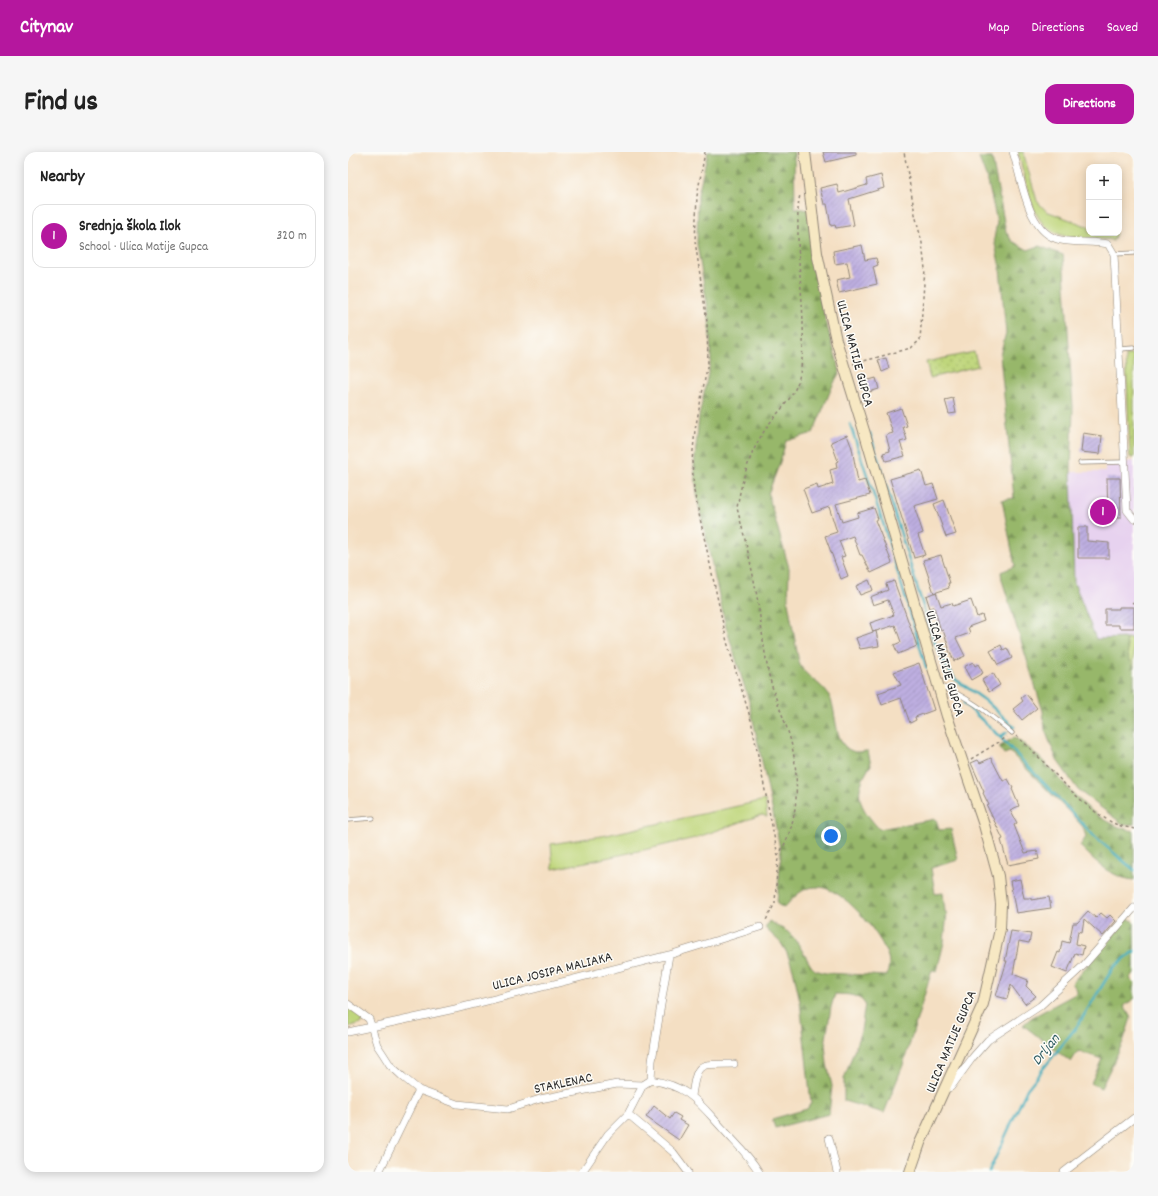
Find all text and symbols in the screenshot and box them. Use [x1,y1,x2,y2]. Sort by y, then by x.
text: Citynav [20,15,73,42]
text: Map [988,18,1010,38]
text: Directions [1032,18,1085,38]
text: Saved [1107,18,1138,38]
text: Find us [24,84,98,124]
button: Directions [1045,84,1134,124]
map controls [1086,164,1122,236]
button: + [1086,164,1122,200]
text: Nearby [40,166,84,190]
button: − [1086,200,1122,236]
text: Srednja škola Ilok [79,216,181,238]
text: 1 [53,227,55,246]
text: 320 m [277,227,307,246]
text: School · Ulica Matije Gupca [79,238,208,257]
street label: ULICA MATIJE GUPCA [830,298,878,409]
pin: 1 [1090,497,1116,527]
street label: ULICA MATIJE GUPCA [919,608,969,719]
your location [821,826,841,846]
street label: ULICA JOSIPA MALIAKA [490,947,615,997]
street label: ULICA MATIJE GUPCA [921,987,983,1096]
water label: Drljan [1027,1029,1067,1071]
street label: STAKLENAC [532,1068,595,1100]

